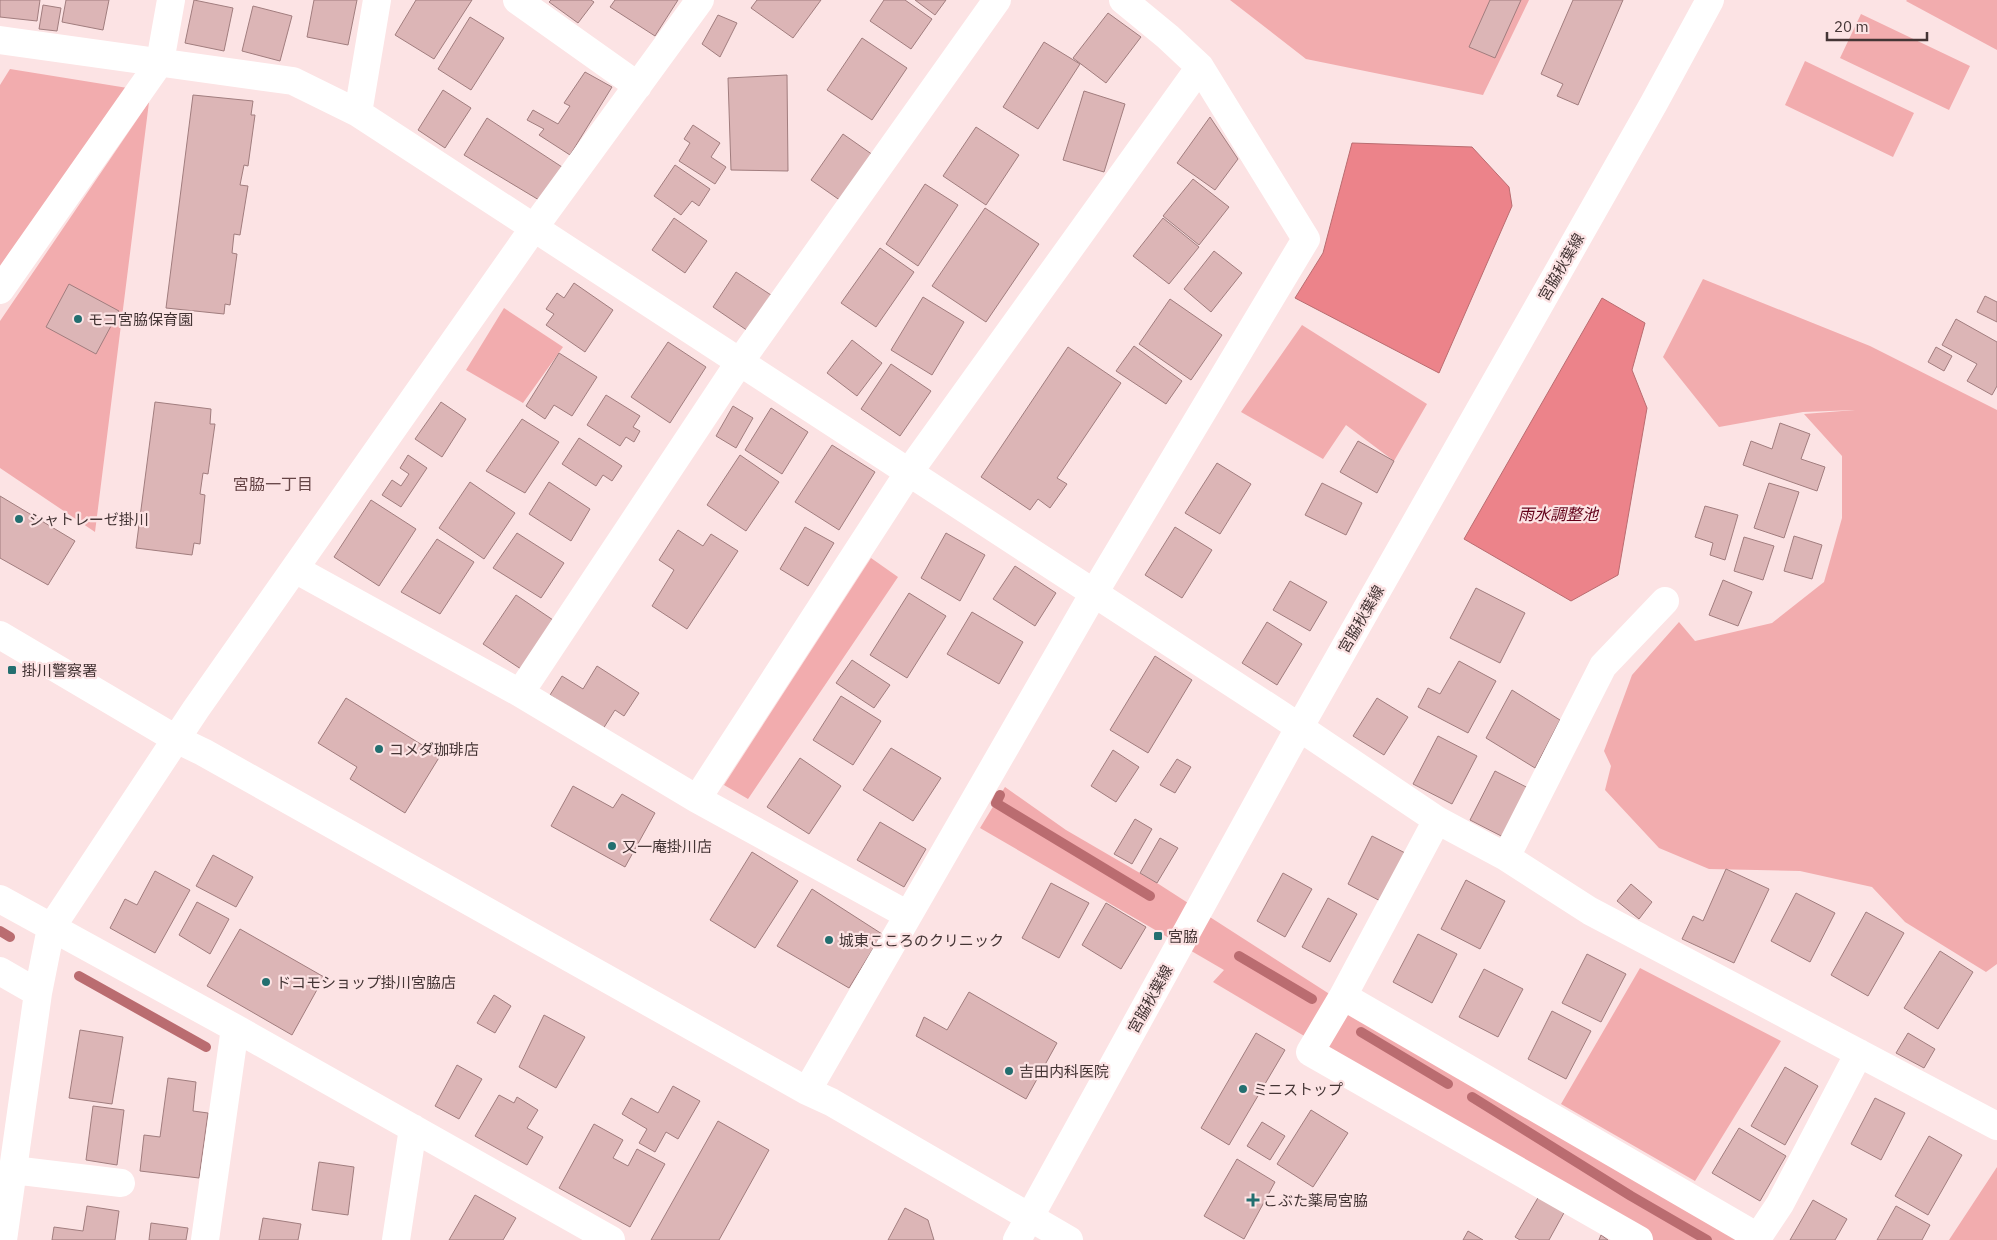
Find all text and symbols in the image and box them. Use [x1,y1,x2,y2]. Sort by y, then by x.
scale bar [1827,10,1927,42]
text: 20 m [1834,17,1869,36]
street label: 宮脇秋葉線 [1534,230,1588,304]
place label: モコ宮脇保育園 [88,310,193,329]
marker: モコ宮脇保育園 [72,313,84,325]
district label: 宮脇一丁目 [233,474,313,494]
water label: 雨水調整池 [1518,504,1600,524]
place label: シャトレーゼ掛川 [29,510,149,529]
marker: シャトレーゼ掛川 [13,513,25,525]
street label: 宮脇秋葉線 [1334,582,1388,656]
place label: 掛川警察署 [22,661,97,680]
marker: 掛川警察署 [6,664,18,676]
place label: コメダ珈琲店 [389,740,479,759]
marker: コメダ珈琲店 [373,743,385,755]
place label: 又一庵掛川店 [622,837,712,856]
marker: 又一庵掛川店 [606,840,618,852]
place label: 宮脇 [1168,927,1198,946]
marker: 宮脇 [1152,930,1164,942]
place label: 城東こころのクリニック [839,931,1004,950]
marker: 城東こころのクリニック [823,934,835,946]
street label: 宮脇秋葉線 [1124,962,1176,1036]
place label: ドコモショップ掛川宮脇店 [276,973,456,992]
marker: ドコモショップ掛川宮脇店 [260,976,272,988]
place label: 吉田内科医院 [1019,1062,1109,1081]
marker: 吉田内科医院 [1003,1065,1015,1077]
place label: ミニストップ [1253,1080,1343,1099]
marker: ミニストップ [1237,1083,1249,1095]
place label: こぶた薬局宮脇 [1263,1191,1368,1210]
marker: こぶた薬局宮脇 [1247,1194,1259,1206]

